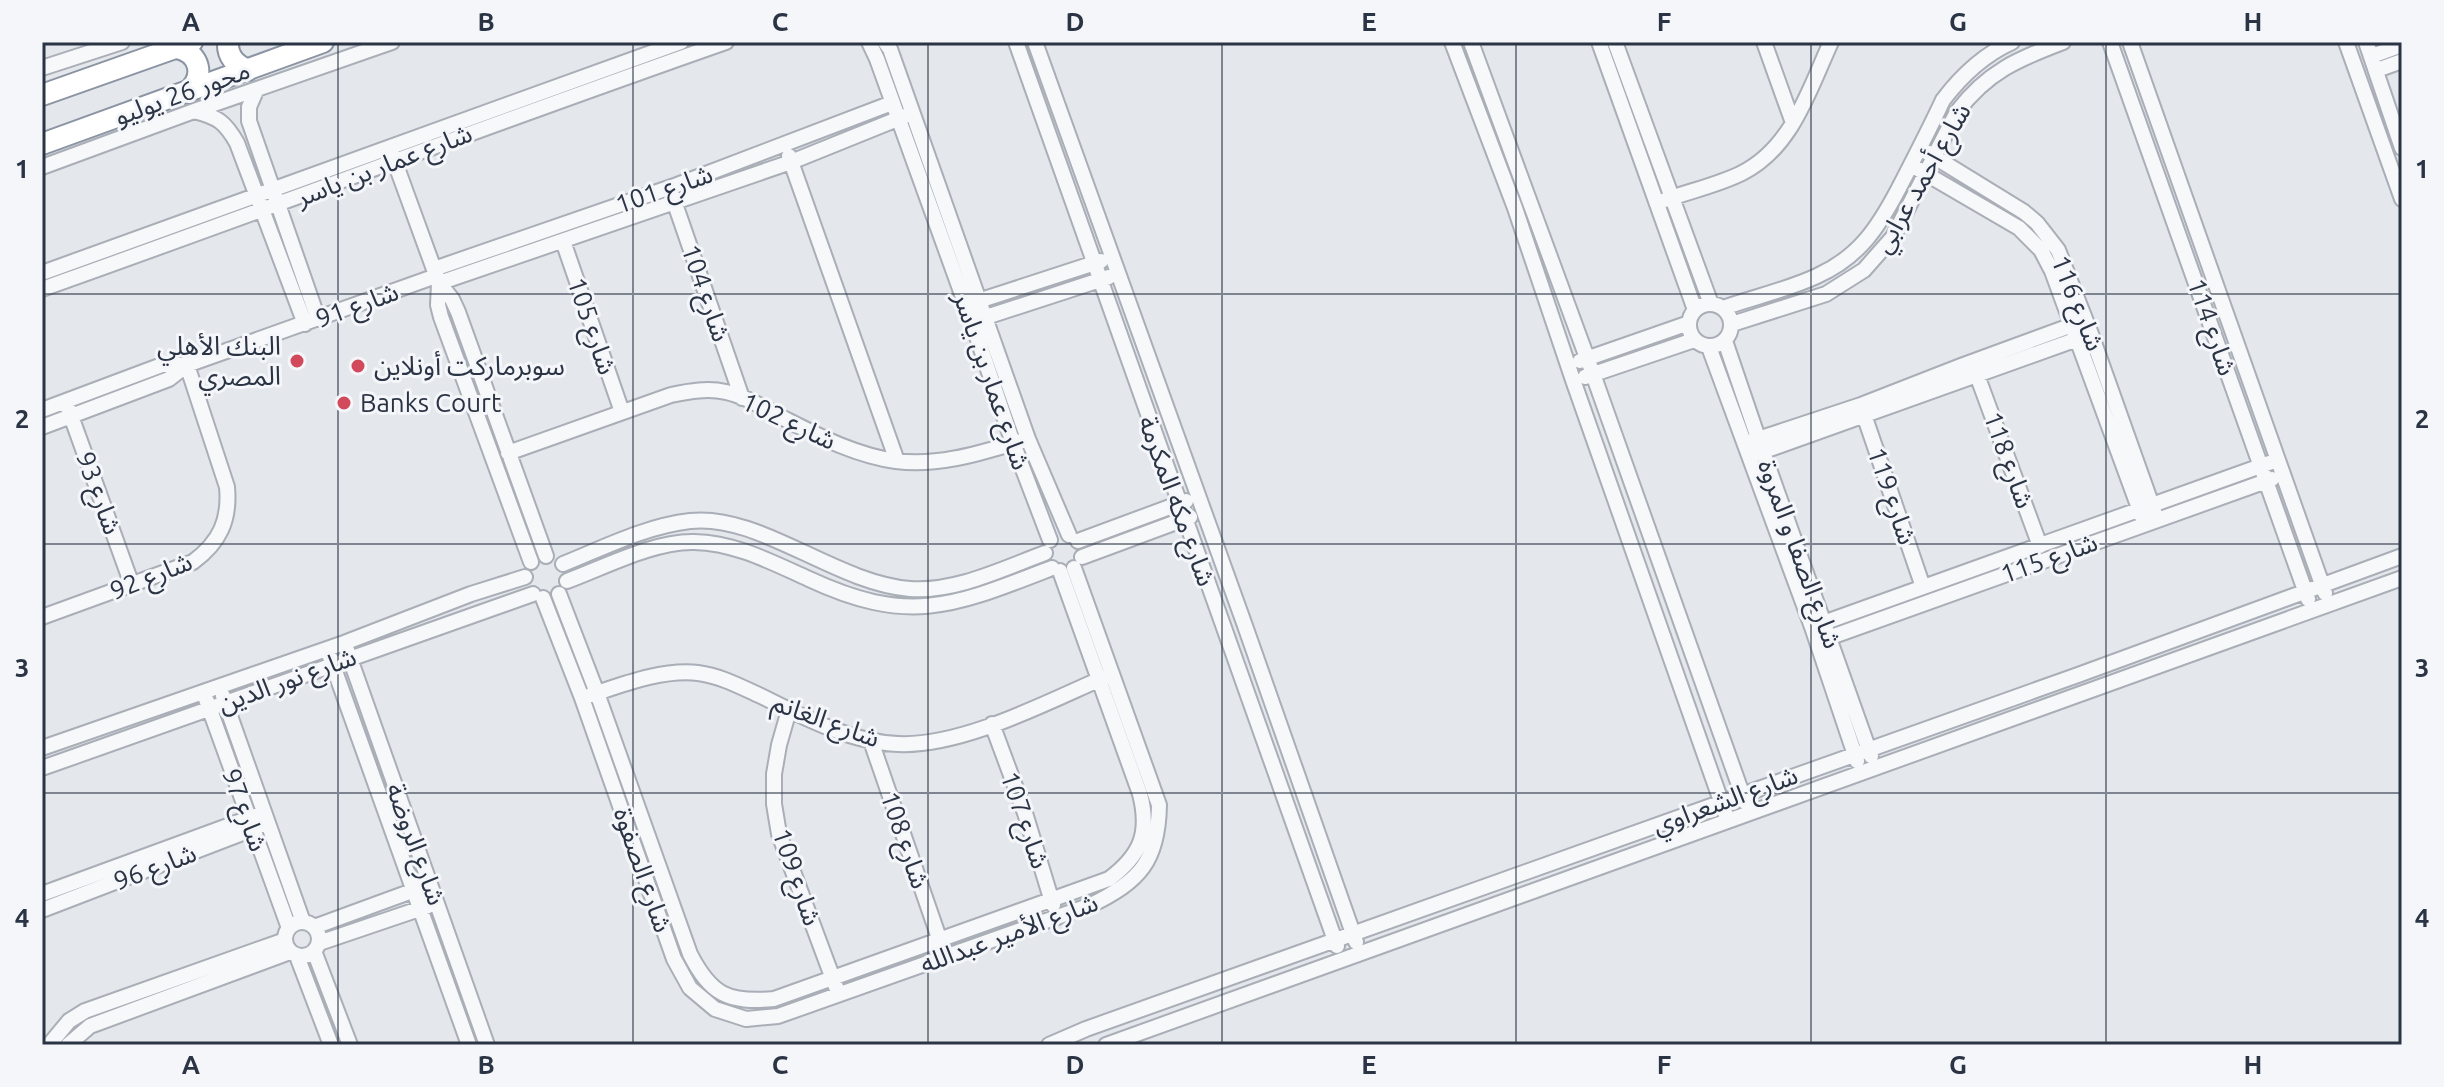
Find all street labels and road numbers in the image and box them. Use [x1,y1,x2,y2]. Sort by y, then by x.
street label: محور 26 يوليو [110,55,254,131]
street label: شارع أحمد عرابي [1866,97,1981,261]
street label: شارع عمار بن ياسر [291,118,478,216]
street label: شارع 101 [612,158,718,223]
street label: شارع 104 [672,241,737,347]
street label: شارع 116 [2042,251,2111,357]
street label: شارع 105 [558,274,623,380]
street label: شارع 114 [2178,275,2243,381]
street label: شارع 91 [311,276,404,338]
street label: شارع عمار بن ياسر [943,287,1036,475]
street label: شارع 102 [735,386,841,459]
street label: شارع 118 [1974,408,2040,514]
street label: شارع مكه المكرمة [1129,412,1222,592]
street label: شارع 119 [1858,444,1923,550]
street label: شارع 93 [66,447,128,540]
street label: شارع الصفا و المروة [1748,456,1848,654]
street label: شارع 115 [1997,527,2103,593]
street label: شارع 92 [106,546,198,610]
street label: شارع نور الدين [214,641,362,723]
street label: شارع الغانم [766,687,884,758]
street label: شارع الشعراوي [1648,760,1803,845]
street label: شارع 97 [212,764,274,857]
street label: شارع 107 [991,768,1056,874]
street label: شارع الروضة [376,779,452,910]
street label: شارع 108 [871,788,936,894]
street label: شارع الصفوة [604,804,678,938]
street label: شارع 109 [763,825,828,931]
street label: شارع 96 [109,838,202,900]
street label: شارع الأمير عبدالله [916,887,1103,983]

